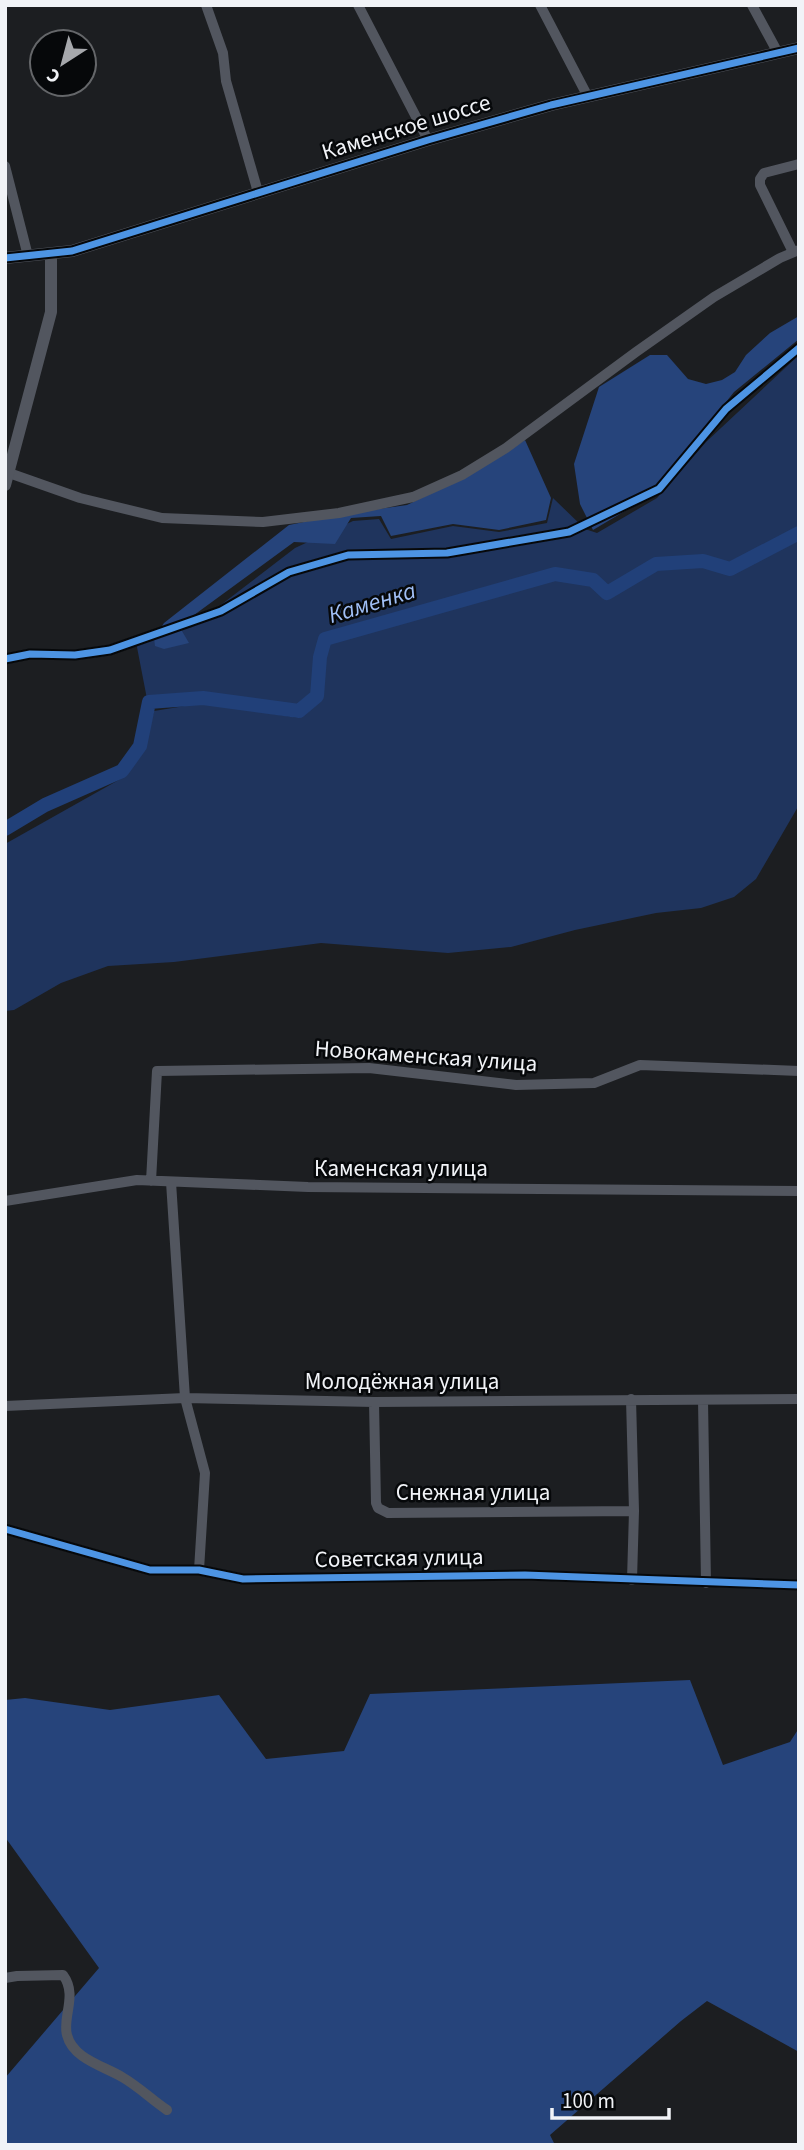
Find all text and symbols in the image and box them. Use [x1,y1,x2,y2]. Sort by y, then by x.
north arrow [28,28,98,98]
text: С [41,61,66,90]
street label: Каменское шоссе [318,86,494,168]
water label: Каменка [324,573,420,633]
street label: Новокаменская улица [314,1032,538,1080]
street label: Каменская улица [314,1152,488,1185]
street label: Молодёжная улица [305,1365,499,1398]
street label: Снежная улица [396,1476,550,1509]
street label: Советская улица [314,1540,484,1576]
scale bar [552,2076,669,2120]
text: 100 m [562,2086,615,2116]

